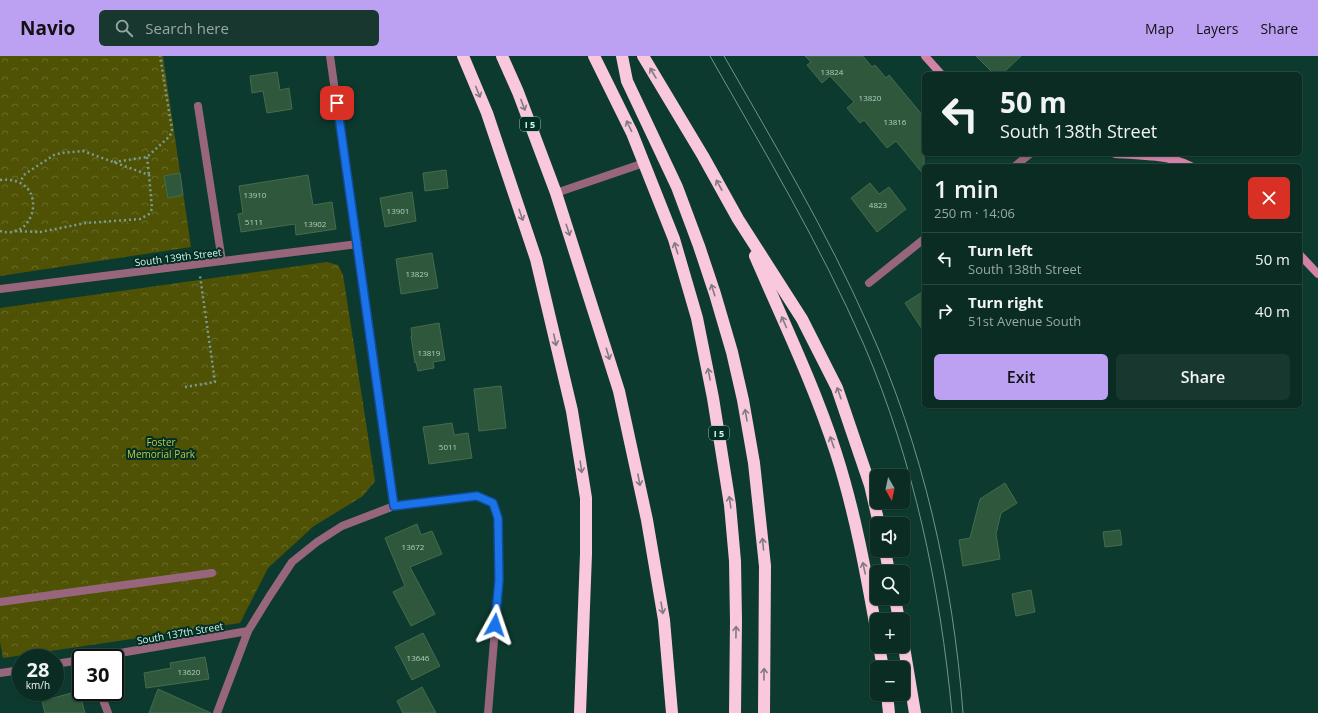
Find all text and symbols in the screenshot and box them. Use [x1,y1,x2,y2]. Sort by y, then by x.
search box [99,10,379,46]
text: Navio [20,15,75,41]
icon: search [113,17,135,39]
text: Search here [145,18,229,38]
text: Map [1145,19,1174,38]
text: Layers [1196,19,1238,38]
text: Share [1260,19,1298,38]
house number: 13824 [821,66,844,77]
one-way arrow [649,67,657,79]
text: 50 m [1000,83,1067,121]
pin [320,86,354,120]
one-way arrow [475,86,483,98]
icon: left [934,88,986,140]
icon: arrive [326,92,348,114]
house number: 13820 [859,92,882,103]
one-way arrow [519,98,527,110]
house number: 13816 [884,116,907,127]
road number: I 5 [520,117,540,131]
text: South 138th Street [1000,119,1157,143]
one-way arrow [625,121,632,133]
text: 1 min [934,172,999,205]
button: close [1248,177,1290,219]
one-way arrow [715,179,723,191]
house number: 13910 [244,189,267,200]
house number: 4823 [869,199,888,210]
text: 250 m · 14:06 [934,204,1015,222]
house number: 13901 [387,205,409,216]
one-way arrow [518,208,525,221]
house number: 5111 [245,216,263,227]
house number: 13902 [304,218,327,229]
one-way arrow [565,223,572,236]
text: Turn left [968,240,1033,260]
one-way arrow [672,242,679,255]
street label: South 139th Street [134,245,223,269]
icon: left [934,248,956,270]
text: 50 m [1255,249,1290,269]
text: South 138th Street [968,260,1082,278]
house number: 13829 [406,268,429,279]
one-way arrow [709,284,717,296]
text: Turn right [968,292,1043,312]
icon: right [934,300,956,322]
text: 40 m [1255,301,1290,321]
text: 51st Avenue South [968,312,1081,330]
one-way arrow [779,316,787,328]
one-way arrow [552,333,560,346]
house number: 13819 [418,347,441,358]
one-way arrow [605,347,612,360]
button: Exit [934,354,1108,400]
button: Share [1116,354,1290,400]
one-way arrow [704,368,712,381]
one-way arrow [835,387,842,400]
one-way arrow [742,409,750,422]
road number: I 5 [709,426,729,440]
park label: Foster Memorial Park [127,435,196,461]
one-way arrow [828,436,835,449]
house number: 5011 [439,441,457,452]
one-way arrow [577,460,585,473]
north arrow [870,469,910,509]
map controls [870,469,910,701]
one-way arrow [635,473,643,486]
one-way arrow [726,496,734,509]
button: sound [870,517,910,557]
one-way arrow [759,538,767,551]
house number: 13672 [402,541,425,552]
one-way arrow [860,562,868,575]
button: search [870,565,910,605]
one-way arrow [658,601,666,614]
position arrow [474,604,516,646]
button: + [870,613,910,653]
street label: South 137th Street [136,618,225,647]
one-way arrow [732,626,740,639]
speed limit sign: 30 [72,649,124,701]
house number: 13646 [407,652,430,663]
text: 28 [27,656,49,683]
button: − [870,661,910,701]
house number: 13620 [178,666,201,677]
one-way arrow [760,668,768,681]
text: km/h [26,678,50,692]

